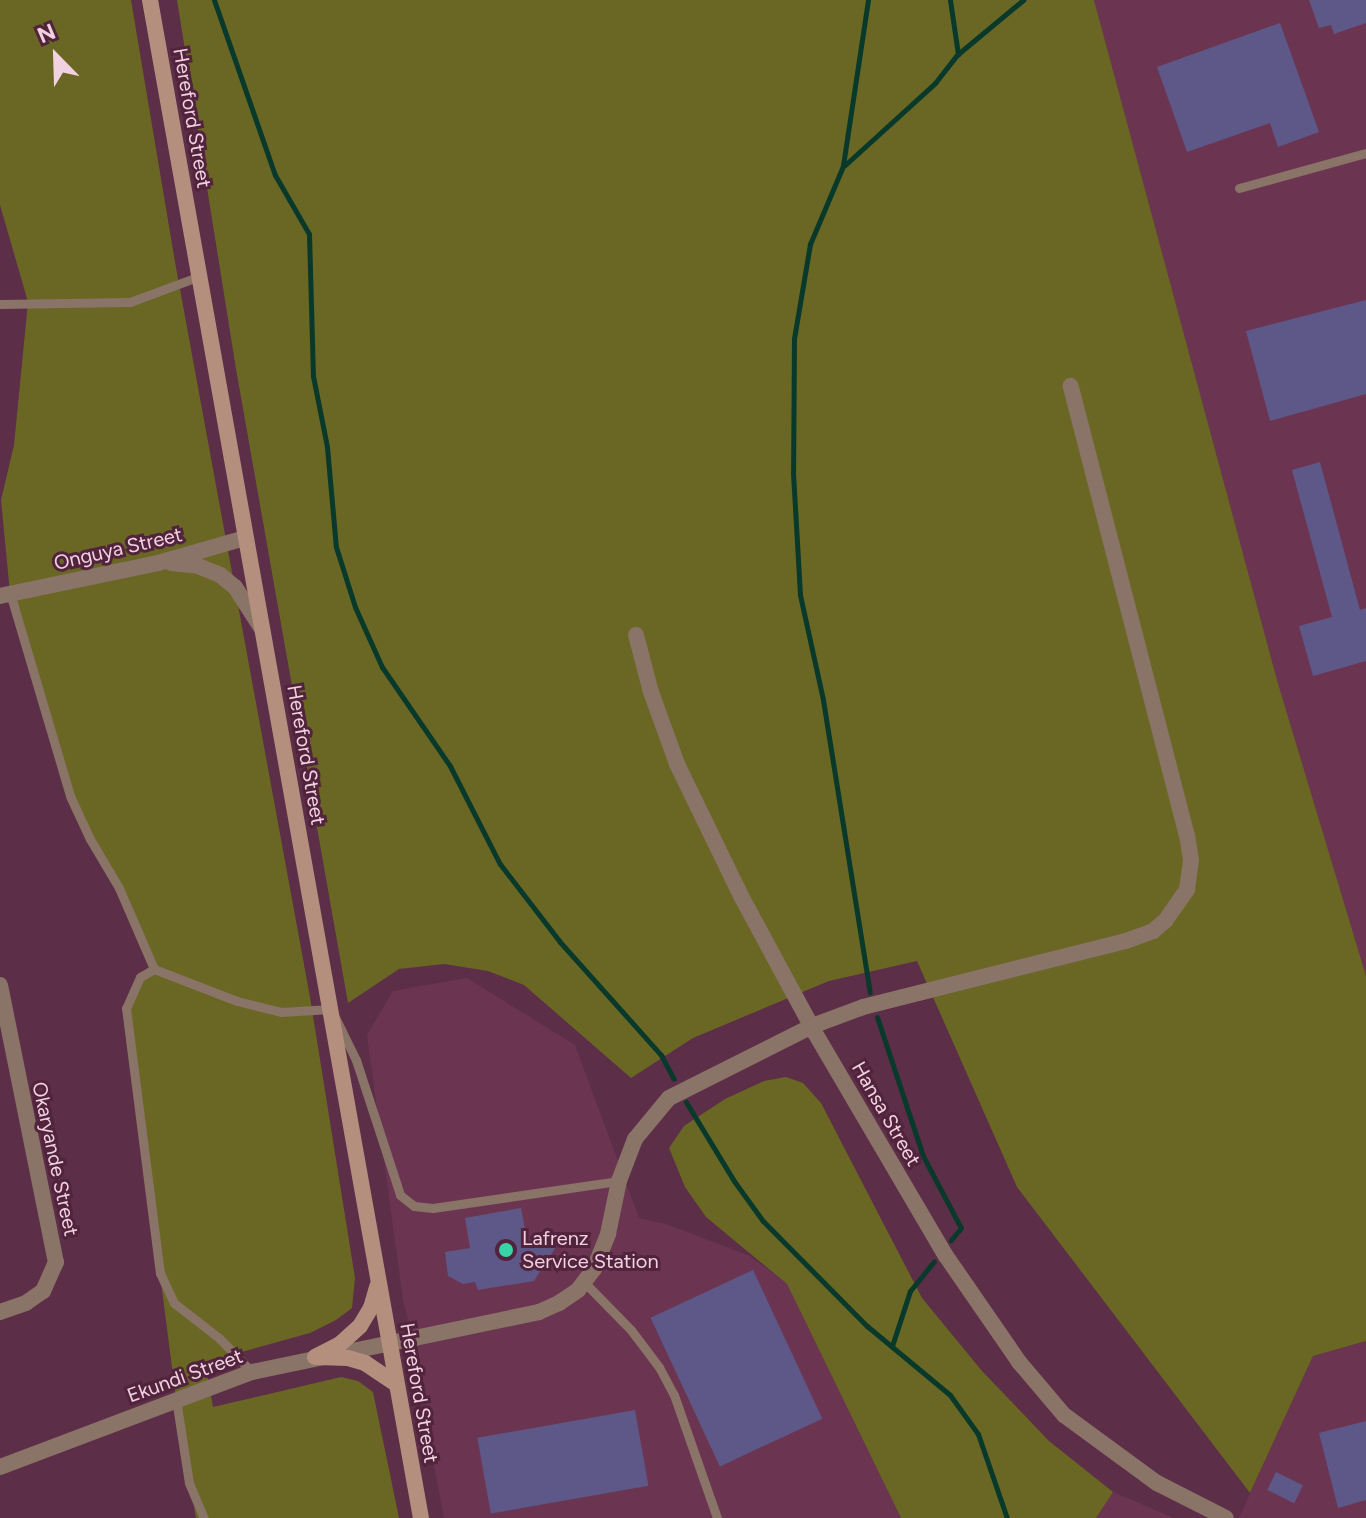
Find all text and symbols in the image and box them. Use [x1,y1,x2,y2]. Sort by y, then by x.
north arrow [16,16,96,96]
text: N [33,18,60,49]
street label: Hereford Street [168,46,216,190]
street label: Onguya Street [51,523,185,575]
street label: Hereford Street [282,683,330,827]
street label: Hansa Street [846,1057,926,1171]
street label: Okaryande Street [27,1080,83,1238]
place label: Lafrenz Service Station [522,1226,659,1273]
marker: Lafrenz Service Station [497,1241,515,1259]
street label: Hereford Street [395,1321,443,1465]
street label: Ekundi Street [124,1344,246,1408]

